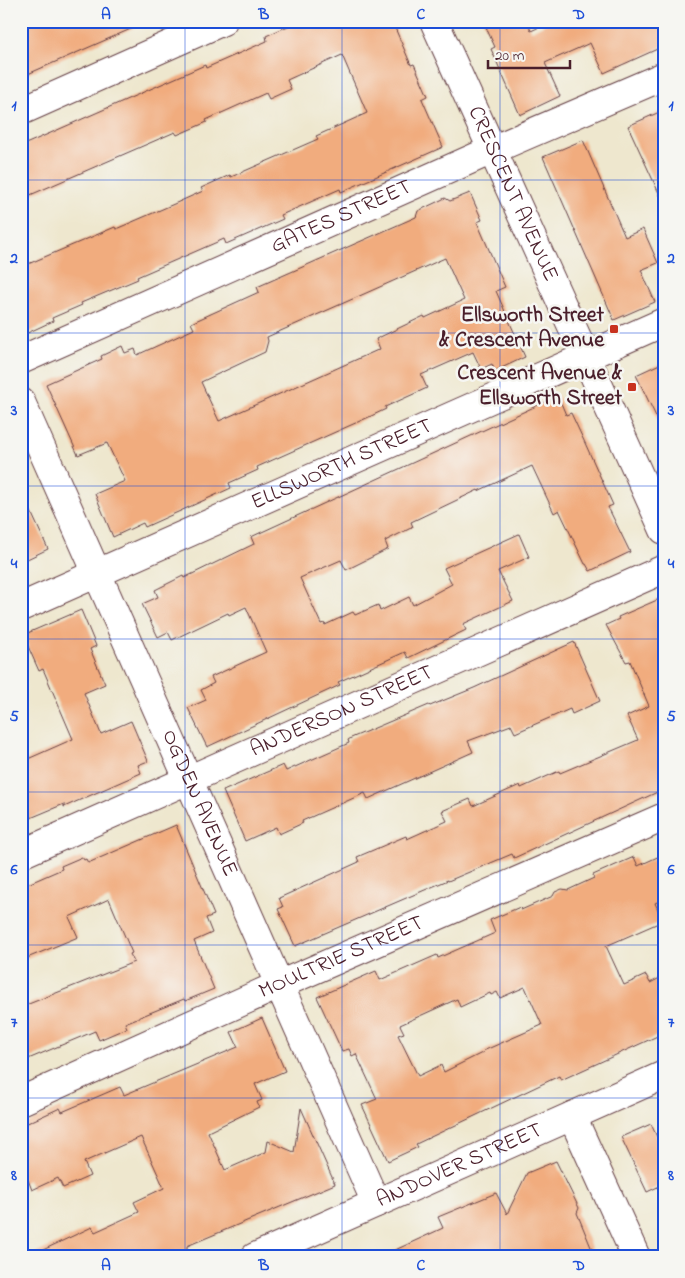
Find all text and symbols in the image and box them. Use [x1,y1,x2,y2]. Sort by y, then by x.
text: A [101,3,111,27]
text: B [258,3,270,27]
text: C [417,3,426,27]
text: D [572,3,585,27]
scale bar [488,38,570,70]
text: 20 m [495,45,525,67]
text: 1 [11,94,17,118]
text: 1 [668,94,674,118]
street label: CRESCENT AVENUE [459,101,566,287]
street label: GATES STREET [266,172,417,262]
text: 2 [9,247,18,271]
text: 2 [666,247,675,271]
place label: Ellsworth Street & Crescent Avenue [438,300,605,357]
marker: Ellsworth Street & Crescent Avenue [608,323,620,335]
place label: Crescent Avenue & Ellsworth Street [457,358,623,415]
marker: Crescent Avenue & Ellsworth Street [626,381,638,393]
text: 3 [10,399,18,423]
text: 3 [667,399,675,423]
street label: ELLSWORTH STREET [246,410,438,519]
text: 4 [10,552,18,576]
text: 4 [667,552,675,576]
street label: ANDERSON STREET [245,657,439,766]
text: 5 [9,705,19,729]
text: 5 [666,705,676,729]
street label: OGDEN AVENUE [152,725,245,882]
text: 6 [9,858,18,882]
text: 6 [666,858,675,882]
street label: MOULTRIE STREET [254,908,429,1008]
text: 7 [11,1011,18,1035]
text: 7 [668,1011,675,1035]
street label: ANDOVER STREET [372,1115,548,1217]
text: 8 [10,1164,17,1188]
text: 8 [667,1164,674,1188]
text: A [101,1254,111,1278]
text: B [258,1254,270,1278]
text: C [417,1254,426,1278]
text: D [572,1254,585,1278]

